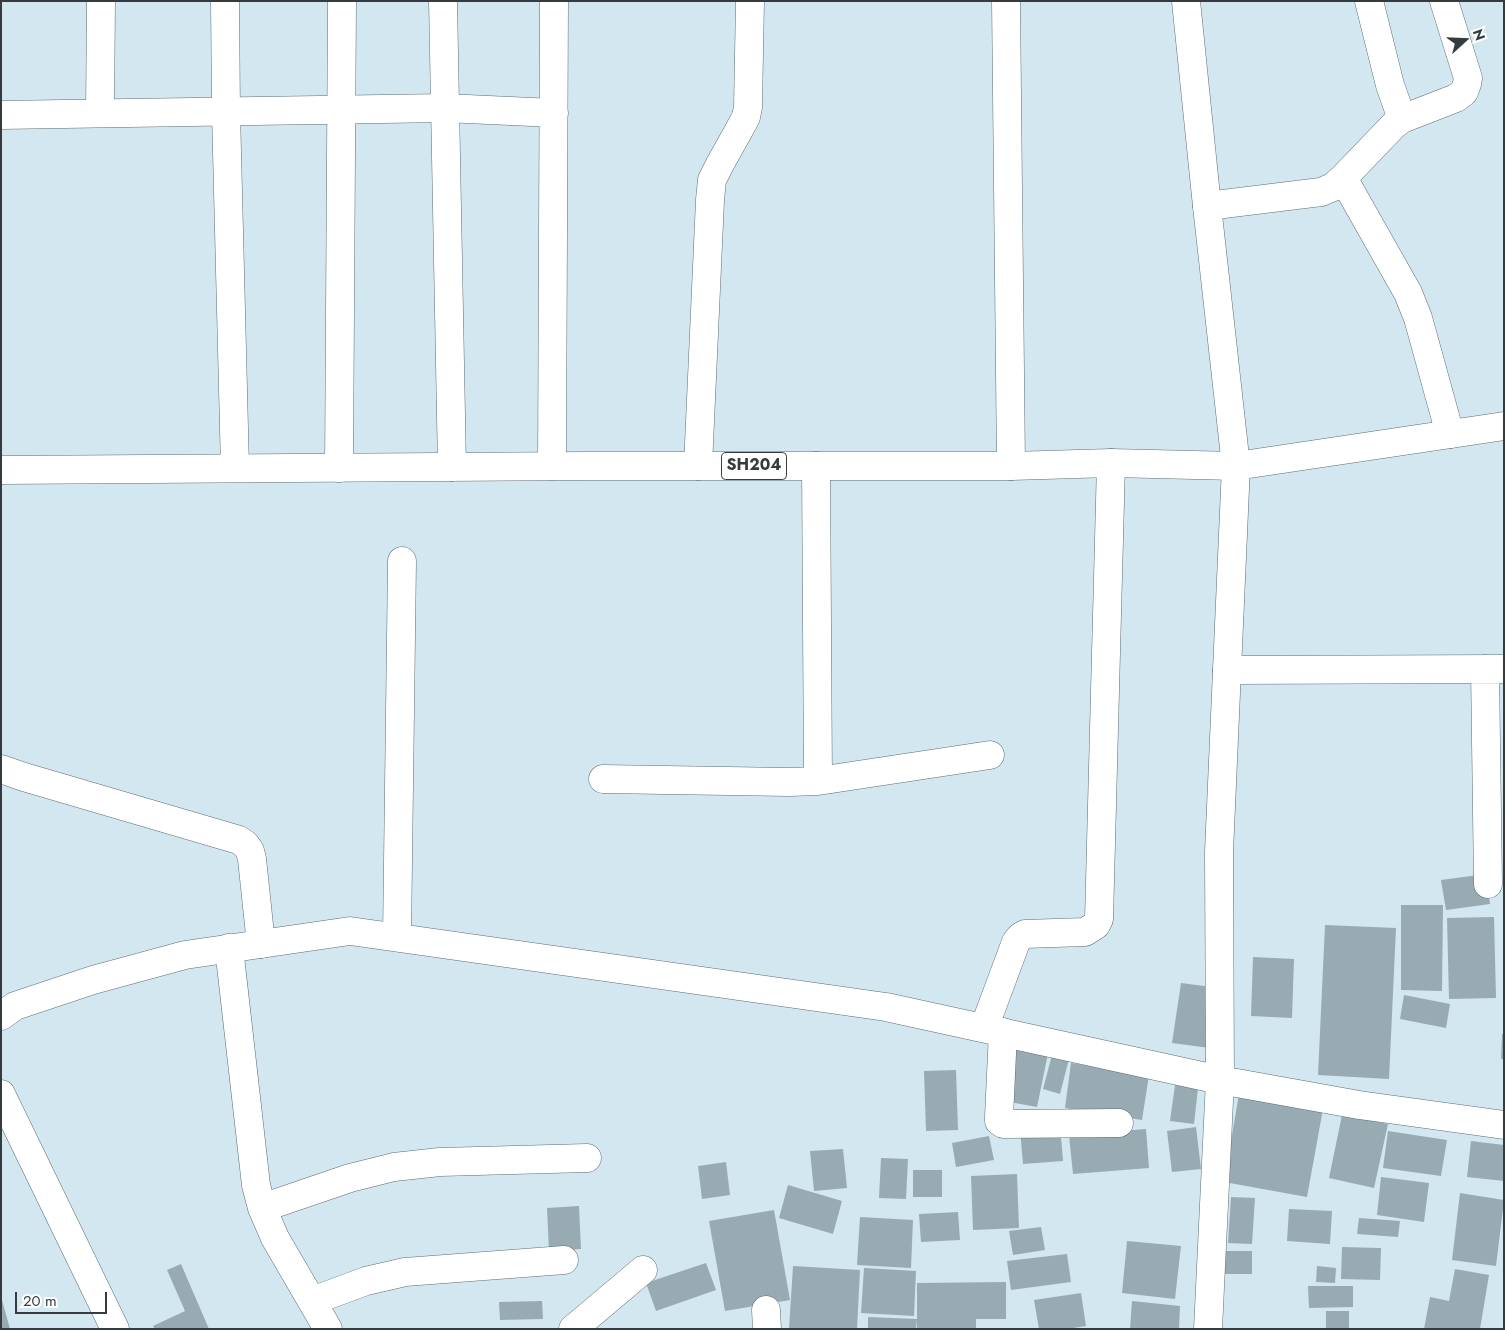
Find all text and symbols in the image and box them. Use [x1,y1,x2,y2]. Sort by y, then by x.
north arrow [1440,15,1490,65]
text: N [1468,26,1490,44]
road number: SH204 [722,452,786,480]
scale bar [18,1282,110,1314]
text: 20 m [23,1290,57,1312]

